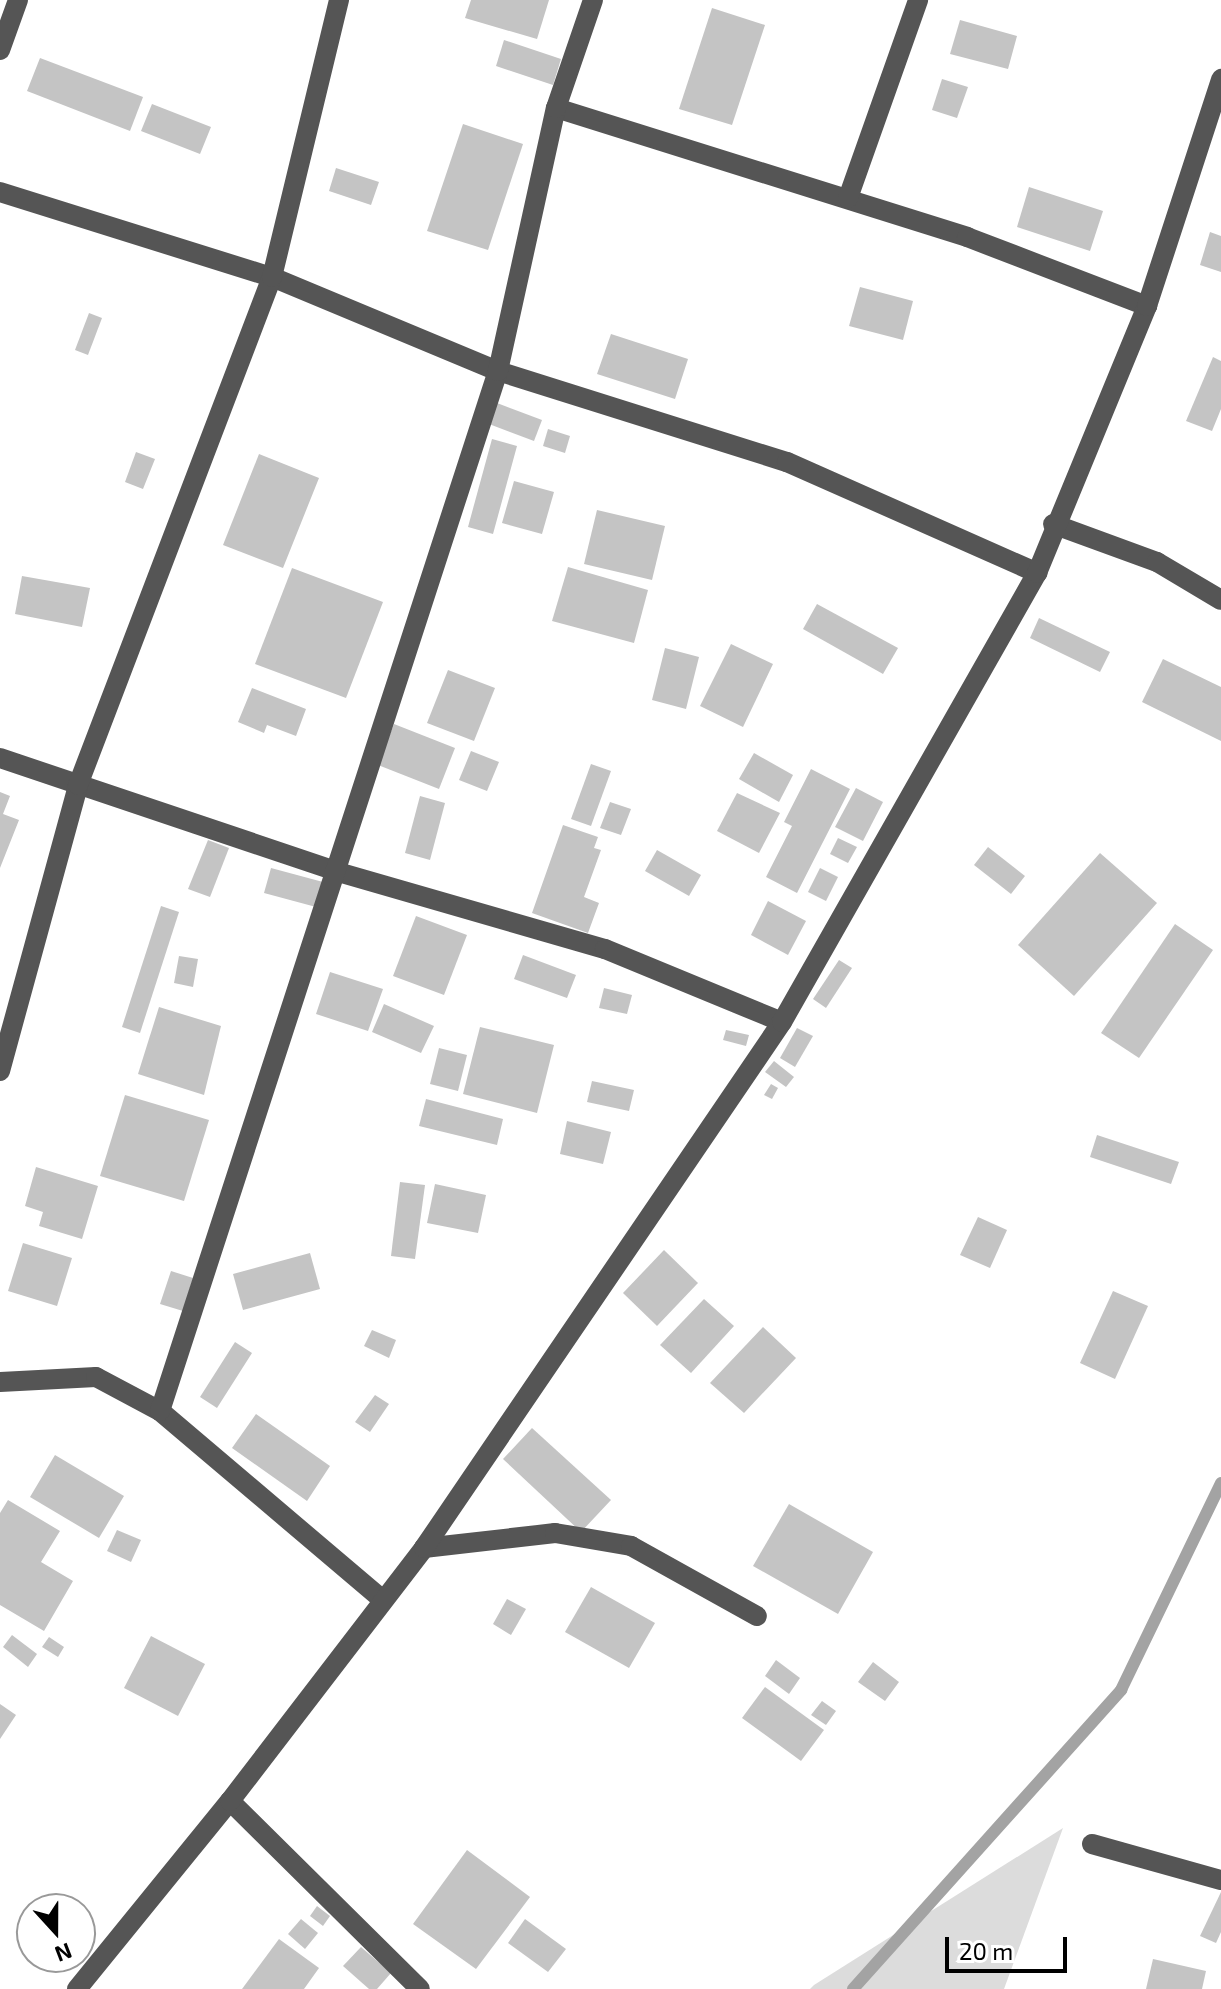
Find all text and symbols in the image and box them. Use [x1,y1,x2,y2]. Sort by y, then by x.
north arrow [16,1893,96,1973]
scale bar [949,1921,1071,1971]
text: 20 m [959,1936,1013,1965]
text: N [52,1939,76,1969]

